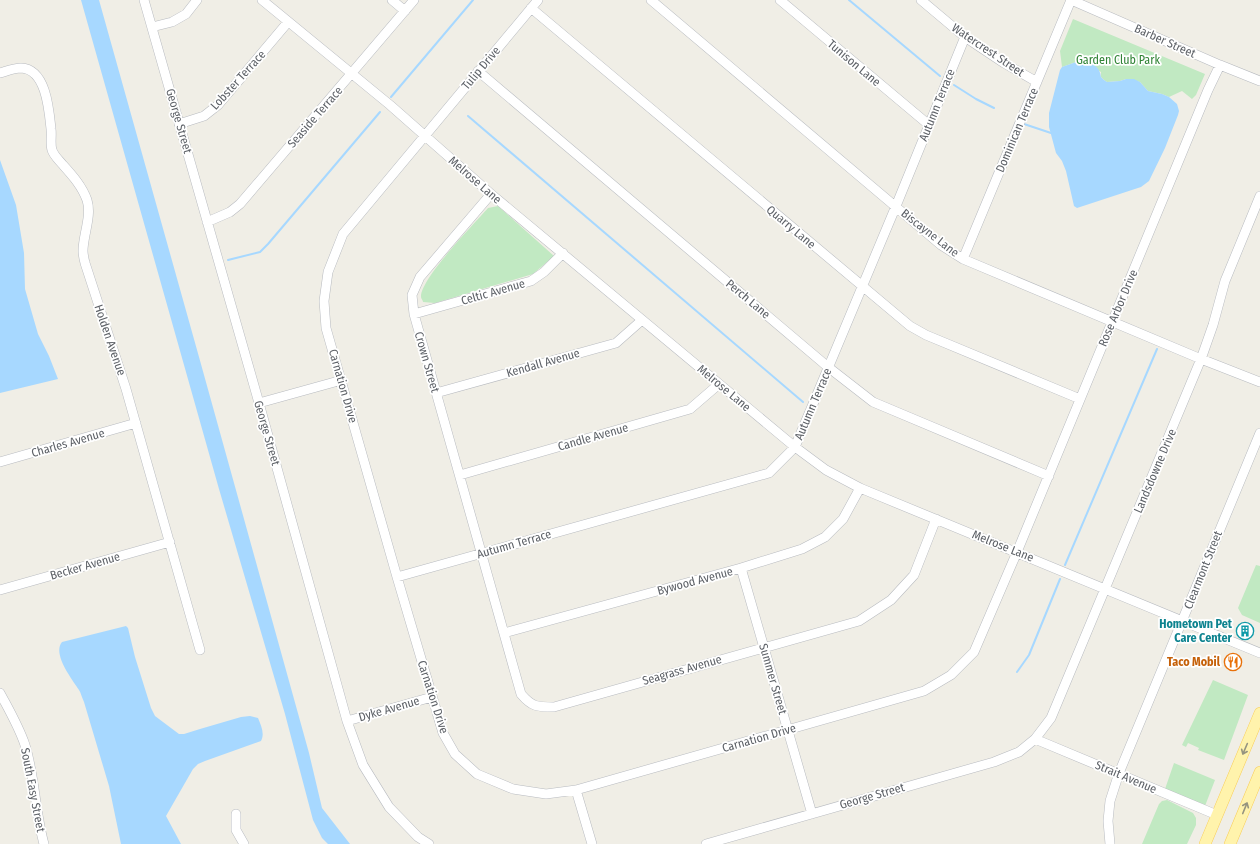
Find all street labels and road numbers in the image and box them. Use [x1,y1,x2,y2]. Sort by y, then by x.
street label: Watercrest Street [949,21,1027,79]
street label: Barber Street [1132,21,1198,61]
street label: Tunison Lane [825,37,883,89]
street label: Tulip Drive [459,43,503,92]
street label: Lobster Terrace [208,47,268,113]
street label: Autumn Terrace [916,67,958,143]
street label: Seaside Terrace [285,84,345,150]
street label: Dominican Terrace [993,86,1041,174]
street label: George Street [163,87,195,155]
street label: Melrose Lane [446,153,504,207]
street label: Quarry Lane [764,202,818,252]
street label: Biscayne Lane [898,206,962,260]
street label: Rose Arbor Drive [1096,267,1141,349]
street label: Celtic Avenue [459,276,527,308]
street label: Perch Lane [723,276,773,322]
street label: Holden Avenue [91,303,129,377]
street label: Crown Street [412,330,442,394]
street label: Kendall Avenue [505,346,581,380]
street label: Carnation Drive [326,348,360,425]
street label: Melrose Lane [695,362,753,414]
street label: Autumn Terrace [792,366,834,442]
street label: George Street [251,399,283,467]
street label: Candle Avenue [556,420,630,454]
street label: Charles Avenue [30,426,106,460]
street label: Landsdowne Drive [1131,427,1179,515]
street label: Autumn Terrace [475,527,553,561]
street label: Melrose Lane [970,527,1036,565]
street label: Clearmont Street [1181,529,1225,611]
street label: Becker Avenue [48,549,122,583]
street label: Bywood Avenue [656,564,734,598]
street label: Summer Street [756,642,790,716]
street label: Seagrass Avenue [641,652,723,688]
street label: Carnation Drive [415,659,451,735]
street label: Dyke Avenue [357,694,421,724]
street label: Carnation Drive [721,721,798,755]
street label: South Easy Street [18,747,48,833]
street label: Strait Avenue [1093,758,1159,796]
street label: George Street [838,780,906,812]

